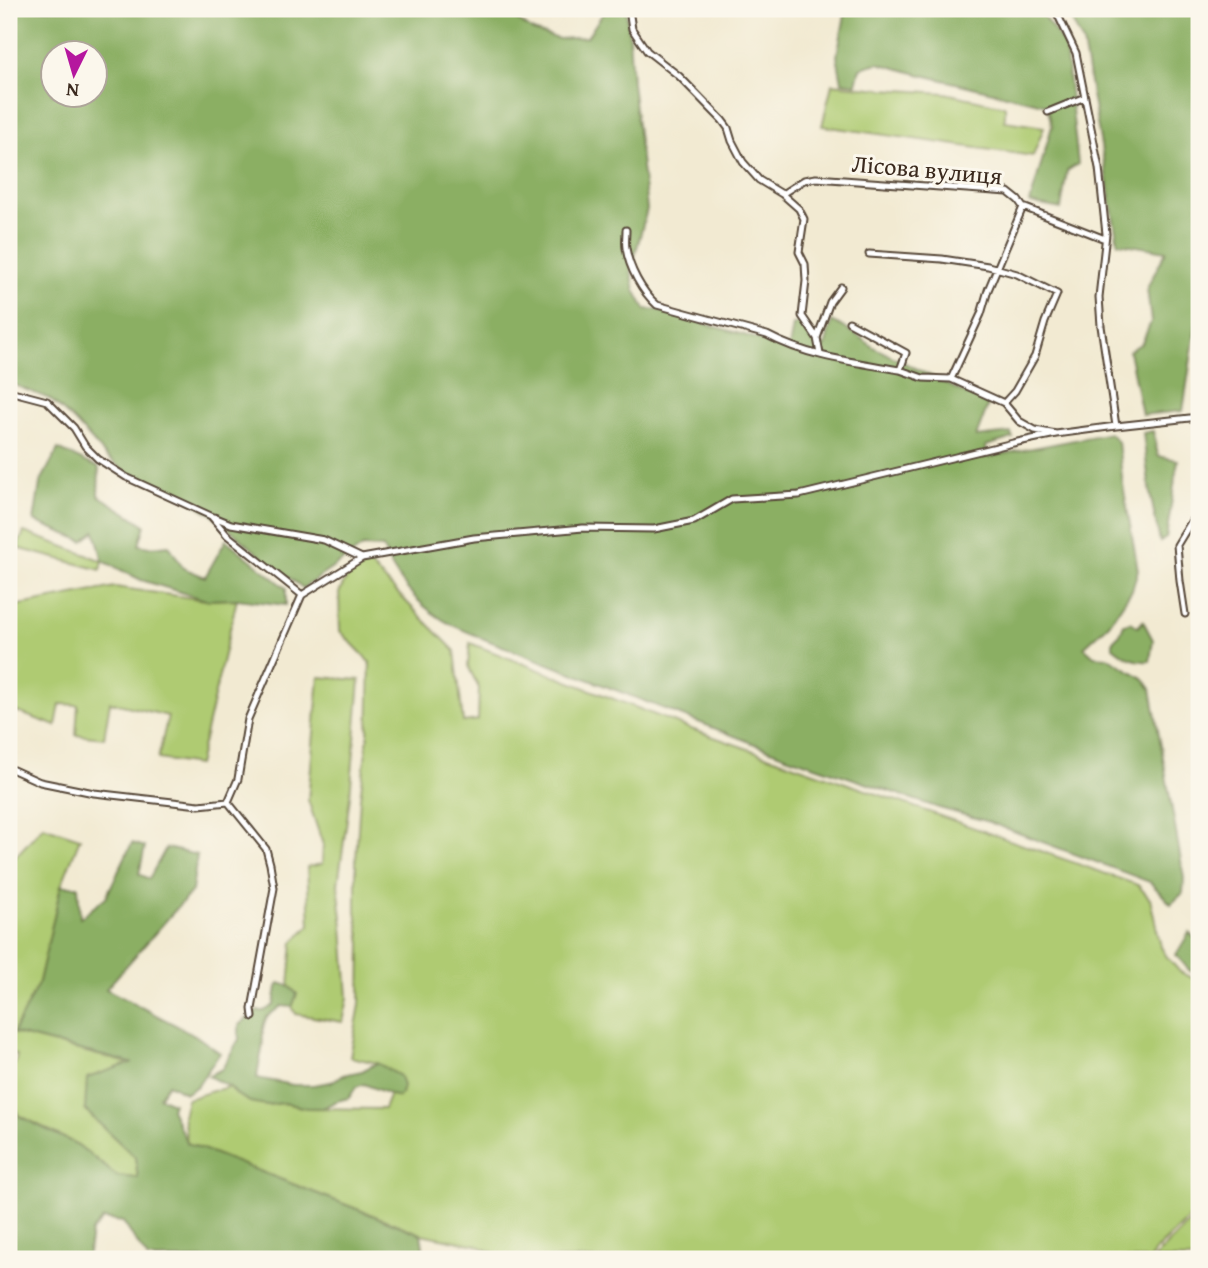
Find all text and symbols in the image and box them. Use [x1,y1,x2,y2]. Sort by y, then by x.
north arrow [38,38,108,108]
text: N [65,76,80,105]
street label: Лісова вулиця [851,146,1004,193]

